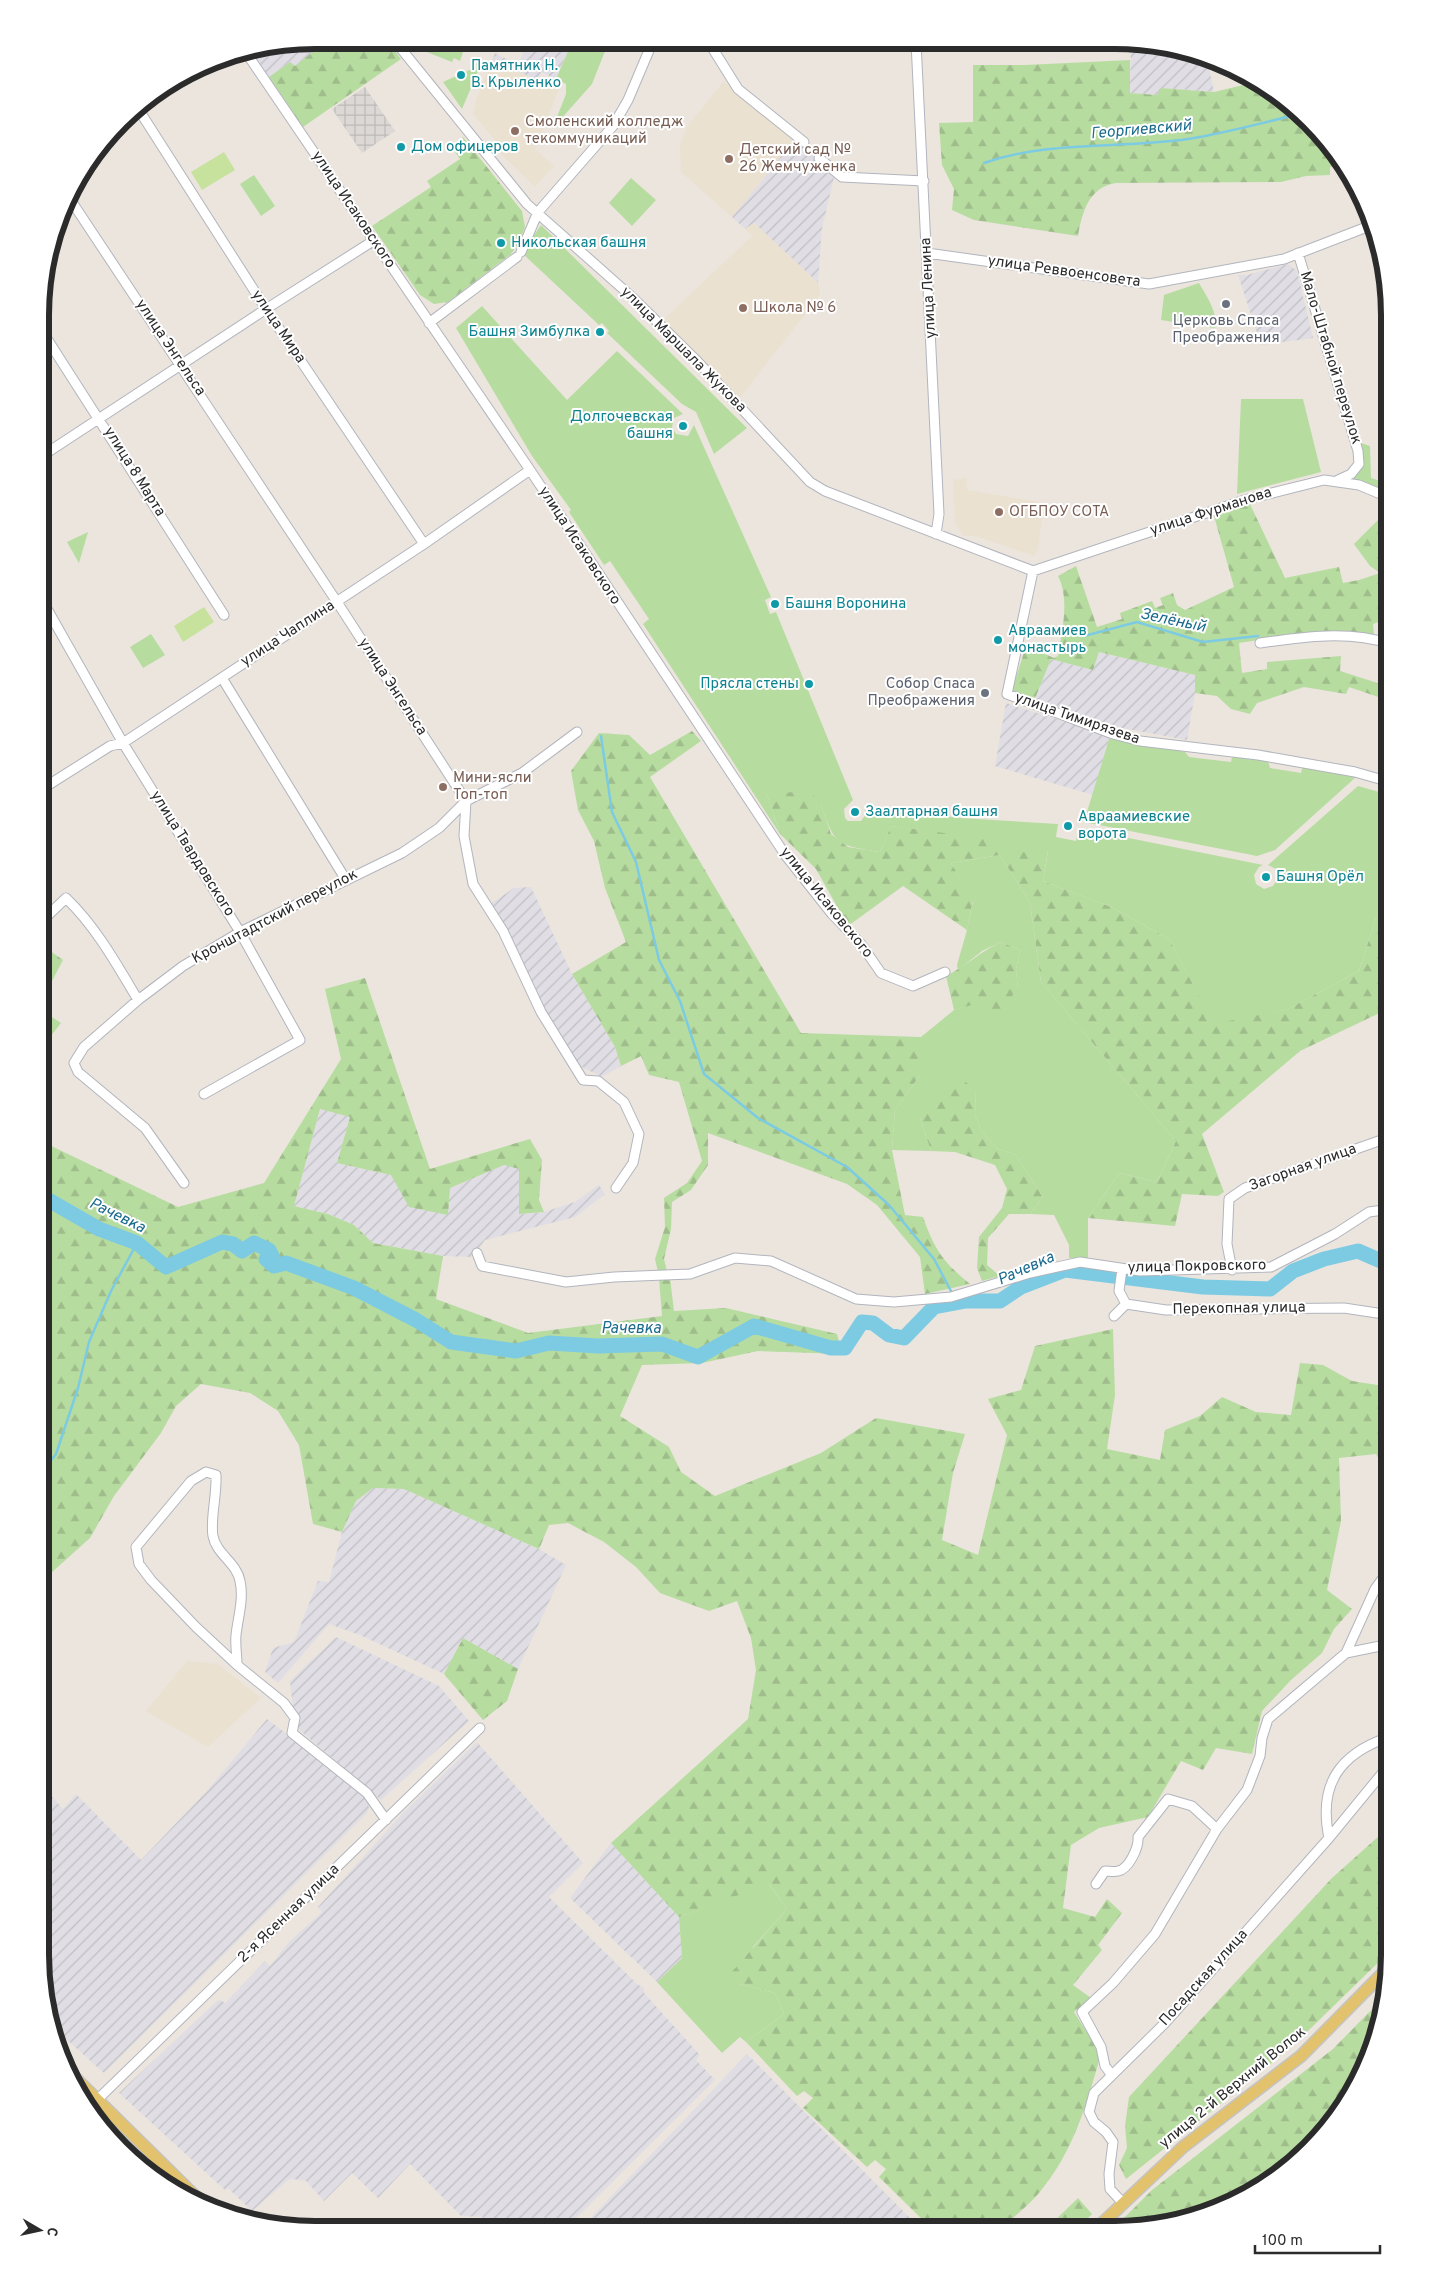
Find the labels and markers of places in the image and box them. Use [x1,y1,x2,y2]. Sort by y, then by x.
place label: Памятник Н. В. Крыленко [471,57,561,93]
marker: Памятник Н. В. Крыленко [455,69,467,81]
place label: Смоленский колледж текоммуникаций [525,113,684,149]
marker: Смоленский колледж текоммуникаций [509,125,521,137]
place label: Дом офицеров [411,138,519,157]
marker: Дом офицеров [395,141,407,153]
place label: Детский сад № 26 Жемчуженка [739,141,856,177]
marker: Детский сад № 26 Жемчуженка [723,153,735,165]
place label: Никольская башня [511,234,646,253]
marker: Никольская башня [495,237,507,249]
marker: Церковь Спаса Преображения [1220,298,1232,310]
place label: Школа № 6 [753,299,836,318]
marker: Школа № 6 [737,302,749,314]
place label: Церковь Спаса Преображения [1172,312,1280,348]
place label: Башня Зимбулка [469,323,590,342]
marker: Башня Зимбулка [594,326,606,338]
place label: Долгочевская башня [570,408,673,444]
marker: Долгочевская башня [677,420,689,432]
place label: ОГБПОУ СОТА [1009,503,1109,522]
marker: ОГБПОУ СОТА [993,506,1005,518]
place label: Башня Воронина [785,595,906,614]
marker: Башня Воронина [769,598,781,610]
place label: Авраамиев монастырь [1008,622,1087,658]
marker: Авраамиев монастырь [992,634,1004,646]
place label: Прясла стены [700,675,799,694]
place label: Собор Спаса Преображения [867,675,975,711]
marker: Прясла стены [803,678,815,690]
marker: Собор Спаса Преображения [979,687,991,699]
place label: Мини-ясли Топ-топ [453,769,532,805]
marker: Мини-ясли Топ-топ [437,781,449,793]
place label: Заалтарная башня [865,803,998,822]
marker: Заалтарная башня [849,806,861,818]
place label: Авраамиевские ворота [1078,808,1190,844]
marker: Авраамиевские ворота [1062,820,1074,832]
place label: Башня Орёл [1276,868,1364,887]
marker: Башня Орёл [1260,871,1272,883]

